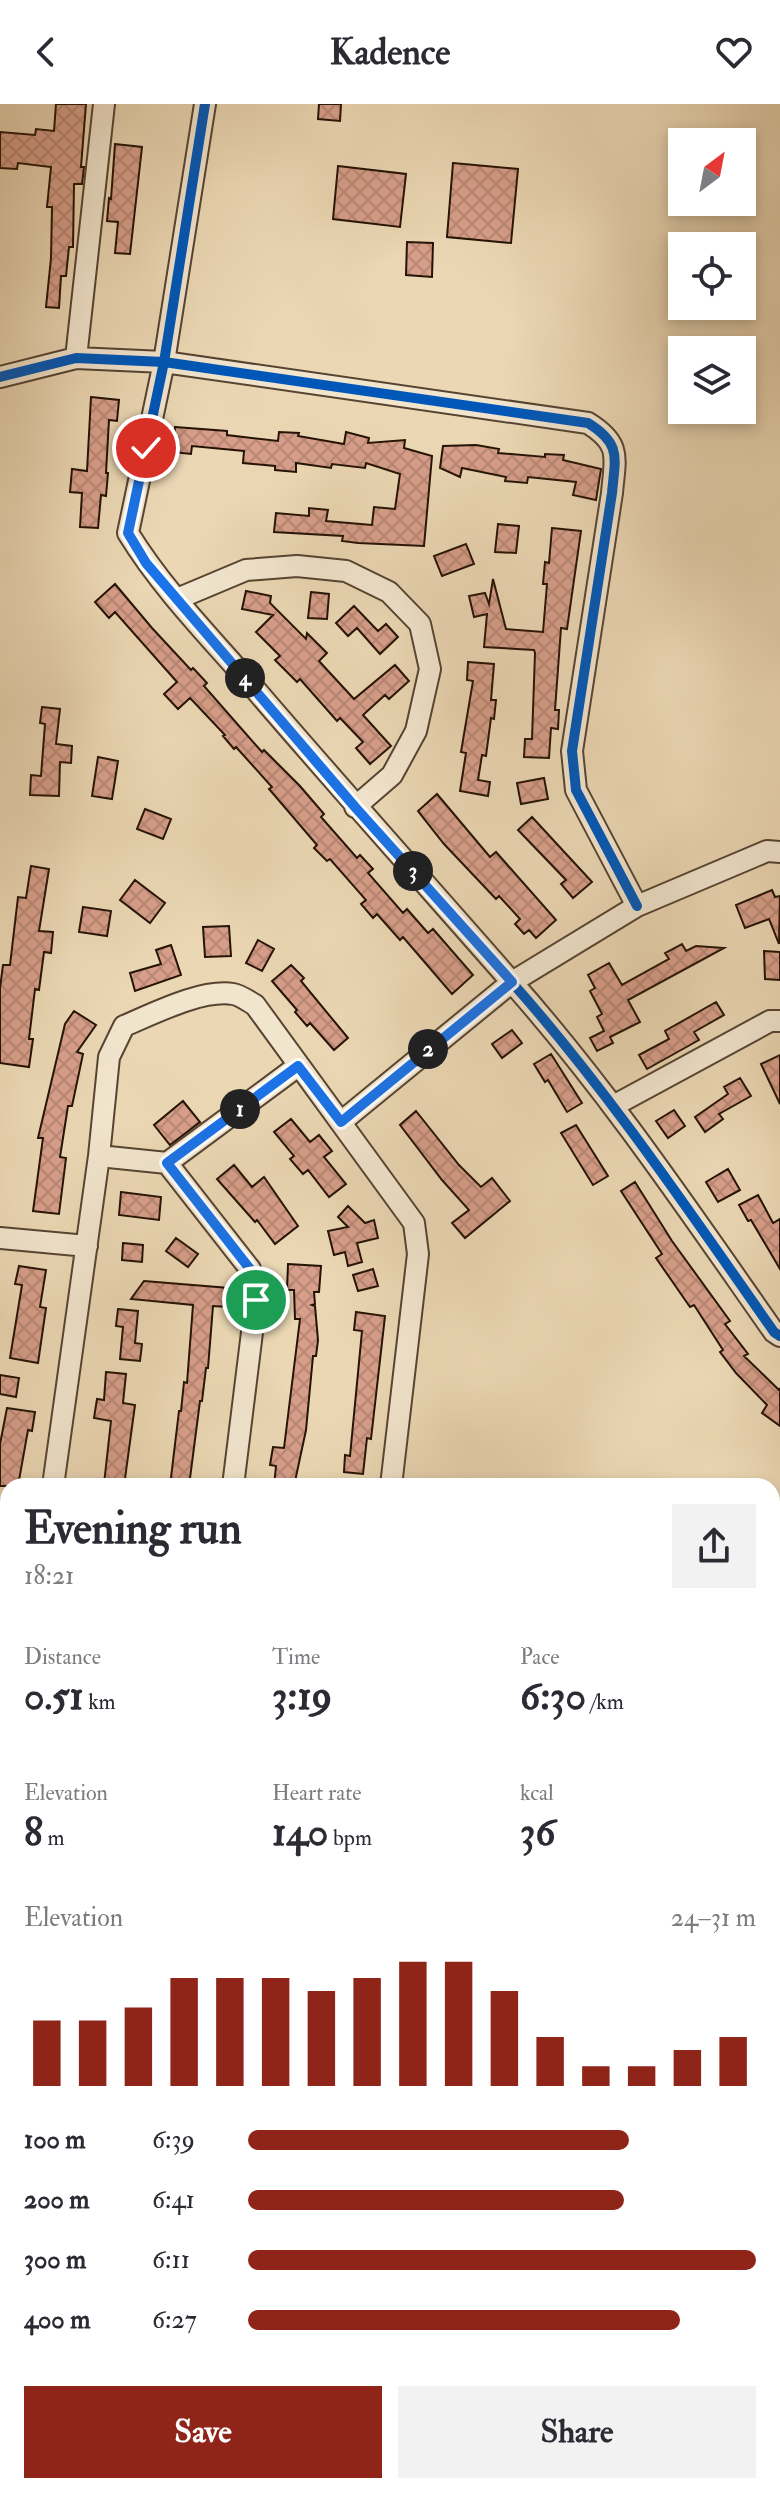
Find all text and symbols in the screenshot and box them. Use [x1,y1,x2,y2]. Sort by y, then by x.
icon: back [24,30,68,74]
text: Kadence [330,30,450,75]
icon: heart [712,30,756,74]
north arrow [668,128,756,216]
map controls [668,128,756,424]
button: locate [668,232,756,320]
button: layers [668,336,756,424]
pin [112,414,180,482]
icon: check [124,426,168,470]
pin: 4 [225,658,265,698]
text: 4 [239,664,251,692]
pin: 3 [393,851,433,891]
text: 3 [409,857,417,885]
pin: 2 [408,1029,448,1069]
text: 2 [422,1035,434,1063]
pin: 1 [220,1089,260,1129]
text: 1 [236,1095,244,1123]
pin [222,1266,290,1334]
icon: arrive [234,1278,278,1322]
text: Evening run [24,1502,242,1557]
button: share [672,1504,756,1588]
text: 18:21 [24,1560,74,1592]
text: Distance [24,1643,101,1671]
text: Time [272,1643,320,1671]
text: Pace [520,1643,559,1671]
text: 0.51 [24,1671,84,1722]
text: 3:19 [272,1671,332,1722]
text: 6:30 [520,1671,586,1722]
text: km [84,1688,116,1716]
text: /km [586,1688,624,1716]
text: Elevation [24,1779,108,1807]
text: Heart rate [272,1779,362,1807]
text: kcal [520,1779,554,1807]
text: 8 [24,1807,43,1858]
text: 140 [272,1807,328,1858]
text: 36 [520,1807,556,1858]
text: m [43,1824,64,1852]
text: bpm [328,1824,372,1852]
text: Elevation [24,1902,123,1934]
text: 24–31 m [671,1902,756,1934]
text: 100 m [24,2124,85,2156]
text: 6:39 [152,2124,195,2156]
text: 200 m [24,2184,89,2216]
text: 6:41 [152,2184,195,2216]
text: 300 m [24,2244,86,2276]
text: 6:11 [152,2244,190,2276]
text: 400 m [24,2304,90,2336]
text: 6:27 [152,2304,197,2336]
button: Save [24,2386,382,2478]
button: Share [398,2386,756,2478]

